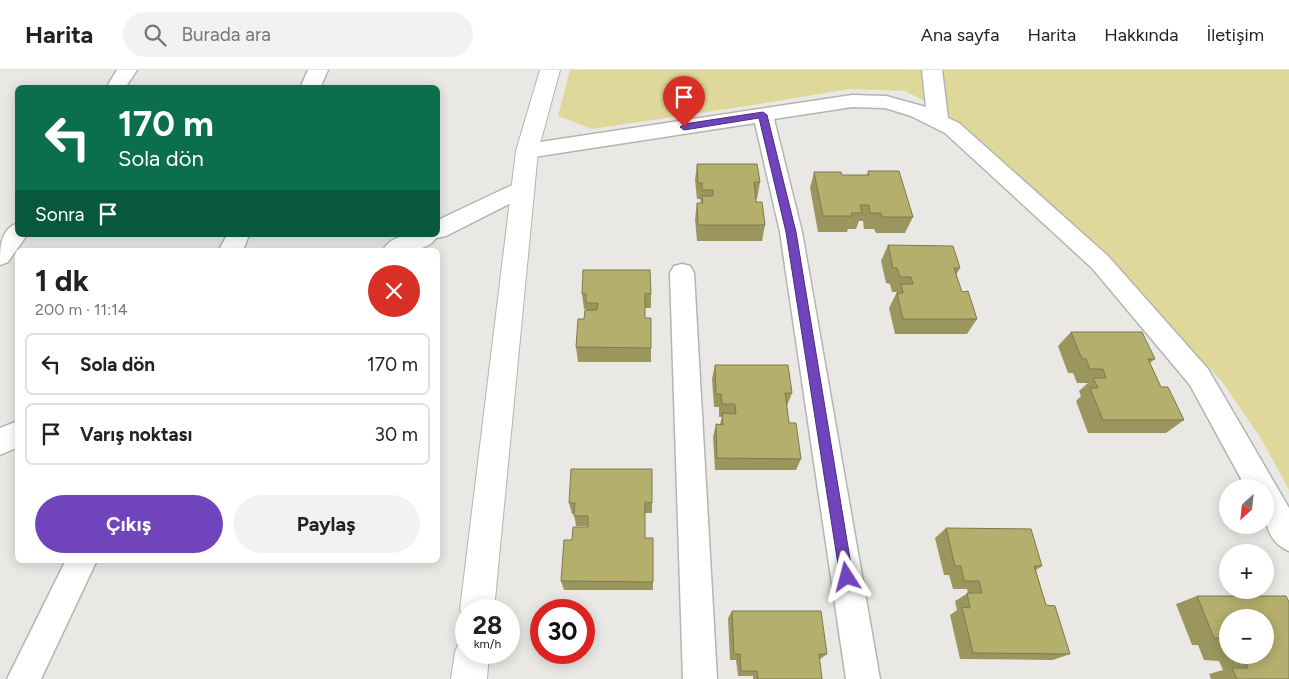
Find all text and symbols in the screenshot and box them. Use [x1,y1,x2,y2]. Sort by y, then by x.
search box [123,12,473,57]
text: Harita [25,20,93,49]
icon: search [141,21,169,49]
text: Burada ara [181,23,271,46]
text: Ana sayfa [921,24,999,46]
text: Harita [1027,24,1076,46]
text: Hakkında [1104,24,1178,46]
text: İletişim [1206,24,1264,46]
pin [663,76,705,127]
icon: arrive [670,83,698,111]
text: 170 m [118,103,214,145]
icon: left [35,105,100,170]
text: Sola dön [118,145,204,172]
icon: arrive [94,200,122,228]
text: Sonra [35,203,84,226]
text: 1 dk [35,262,89,299]
button: close [368,265,420,317]
text: 200 m · 11:14 [35,300,128,319]
icon: left [37,350,65,378]
text: Sola dön [80,353,155,376]
text: 170 m [367,353,418,376]
icon: arrive [37,420,65,448]
text: Varış noktası [80,423,192,446]
text: 30 m [375,423,418,446]
north arrow [1219,479,1274,534]
map controls [1219,479,1274,664]
button: Çıkış [35,495,223,553]
button: Paylaş [233,495,420,553]
button: + [1219,544,1274,599]
position arrow [820,550,872,602]
speed limit sign: 30 [530,599,595,664]
button: − [1219,609,1274,664]
text: 28 [473,610,502,640]
text: km/h [474,637,501,651]

